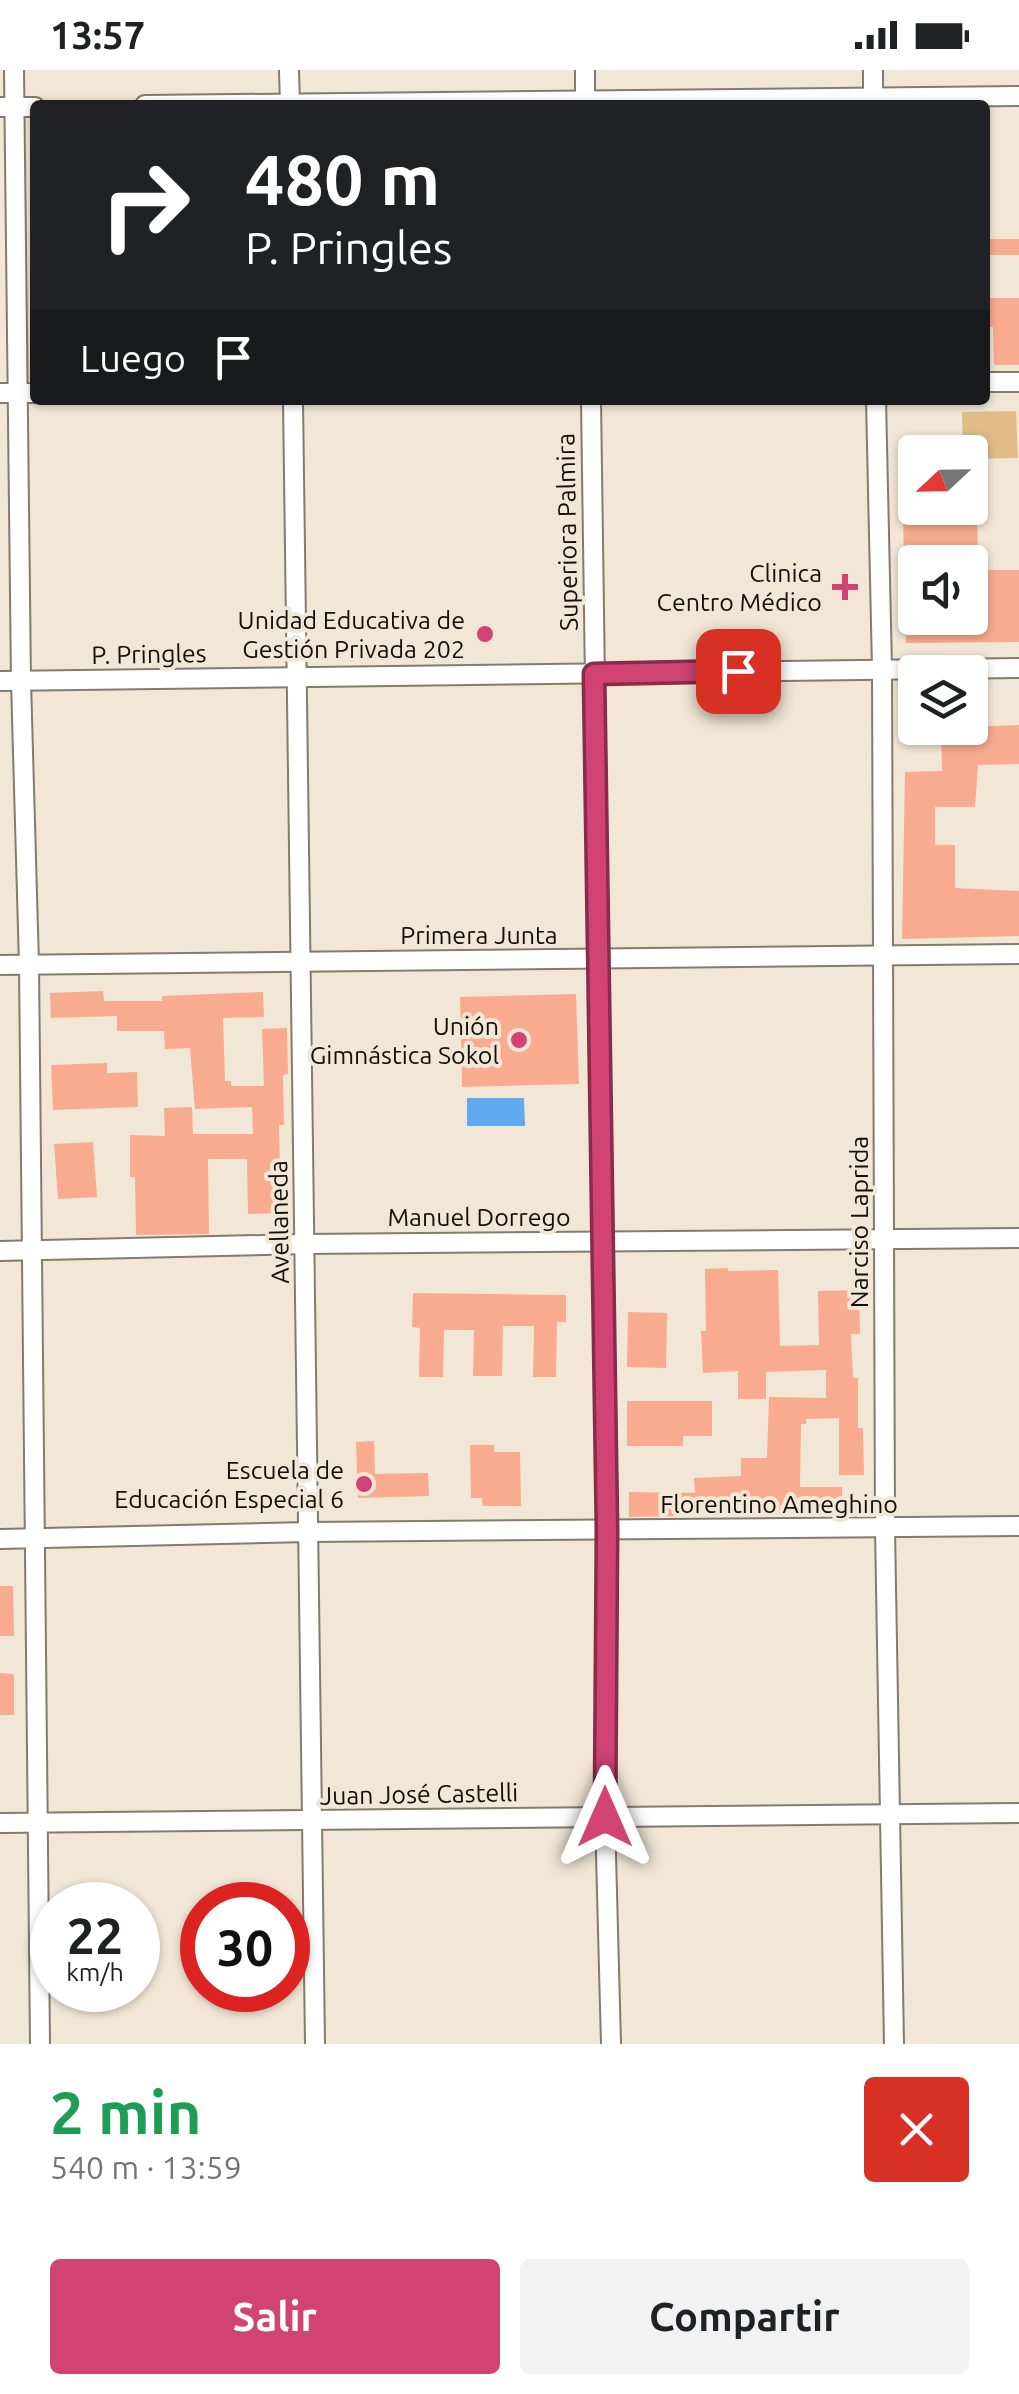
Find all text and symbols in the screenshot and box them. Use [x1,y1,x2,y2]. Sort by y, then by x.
text: 13:57 [50,14,145,56]
icon: right [80,140,210,270]
text: 480 m [245,140,440,218]
text: P. Pringles [245,222,452,273]
icon: arrive [206,330,261,385]
text: Luego [80,337,186,379]
street label: Superiora Palmira [551,433,583,631]
north arrow [898,435,988,525]
map controls [898,435,988,745]
button: sound [898,545,988,635]
place label: Clinica Centro Médico [657,559,822,616]
marker: Clinica Centro Médico [832,574,858,600]
place label: Unidad Educativa de Gestión Privada 202 [238,606,465,663]
marker: Unidad Educativa de Gestión Privada 202 [474,623,496,645]
pin [696,629,781,714]
street label: P. Pringles [91,639,207,669]
icon: arrive [711,644,766,699]
button: layers [898,655,988,745]
street label: Primera Junta [400,921,558,949]
place label: Unión Gimnástica Sokol [310,1012,499,1069]
marker: Unión Gimnástica Sokol [508,1029,530,1051]
street label: Narciso Laprida [845,1136,873,1308]
street label: Avellaneda [264,1160,294,1284]
street label: Manuel Dorrego [387,1203,571,1231]
place label: Escuela de Educación Especial 6 [114,1456,344,1513]
marker: Escuela de Educación Especial 6 [353,1473,375,1495]
street label: Florentino Ameghino [660,1490,898,1518]
position arrow [553,1765,657,1869]
street label: Juan José Castelli [320,1778,518,1810]
speed limit sign: 30 [180,1882,310,2012]
text: 22 [67,1907,123,1963]
text: km/h [66,1958,124,1986]
button: close [864,2077,969,2182]
text: 2 min [50,2078,202,2145]
text: 540 m · 13:59 [50,2149,242,2185]
button: Salir [50,2259,500,2374]
button: Compartir [520,2259,969,2374]

